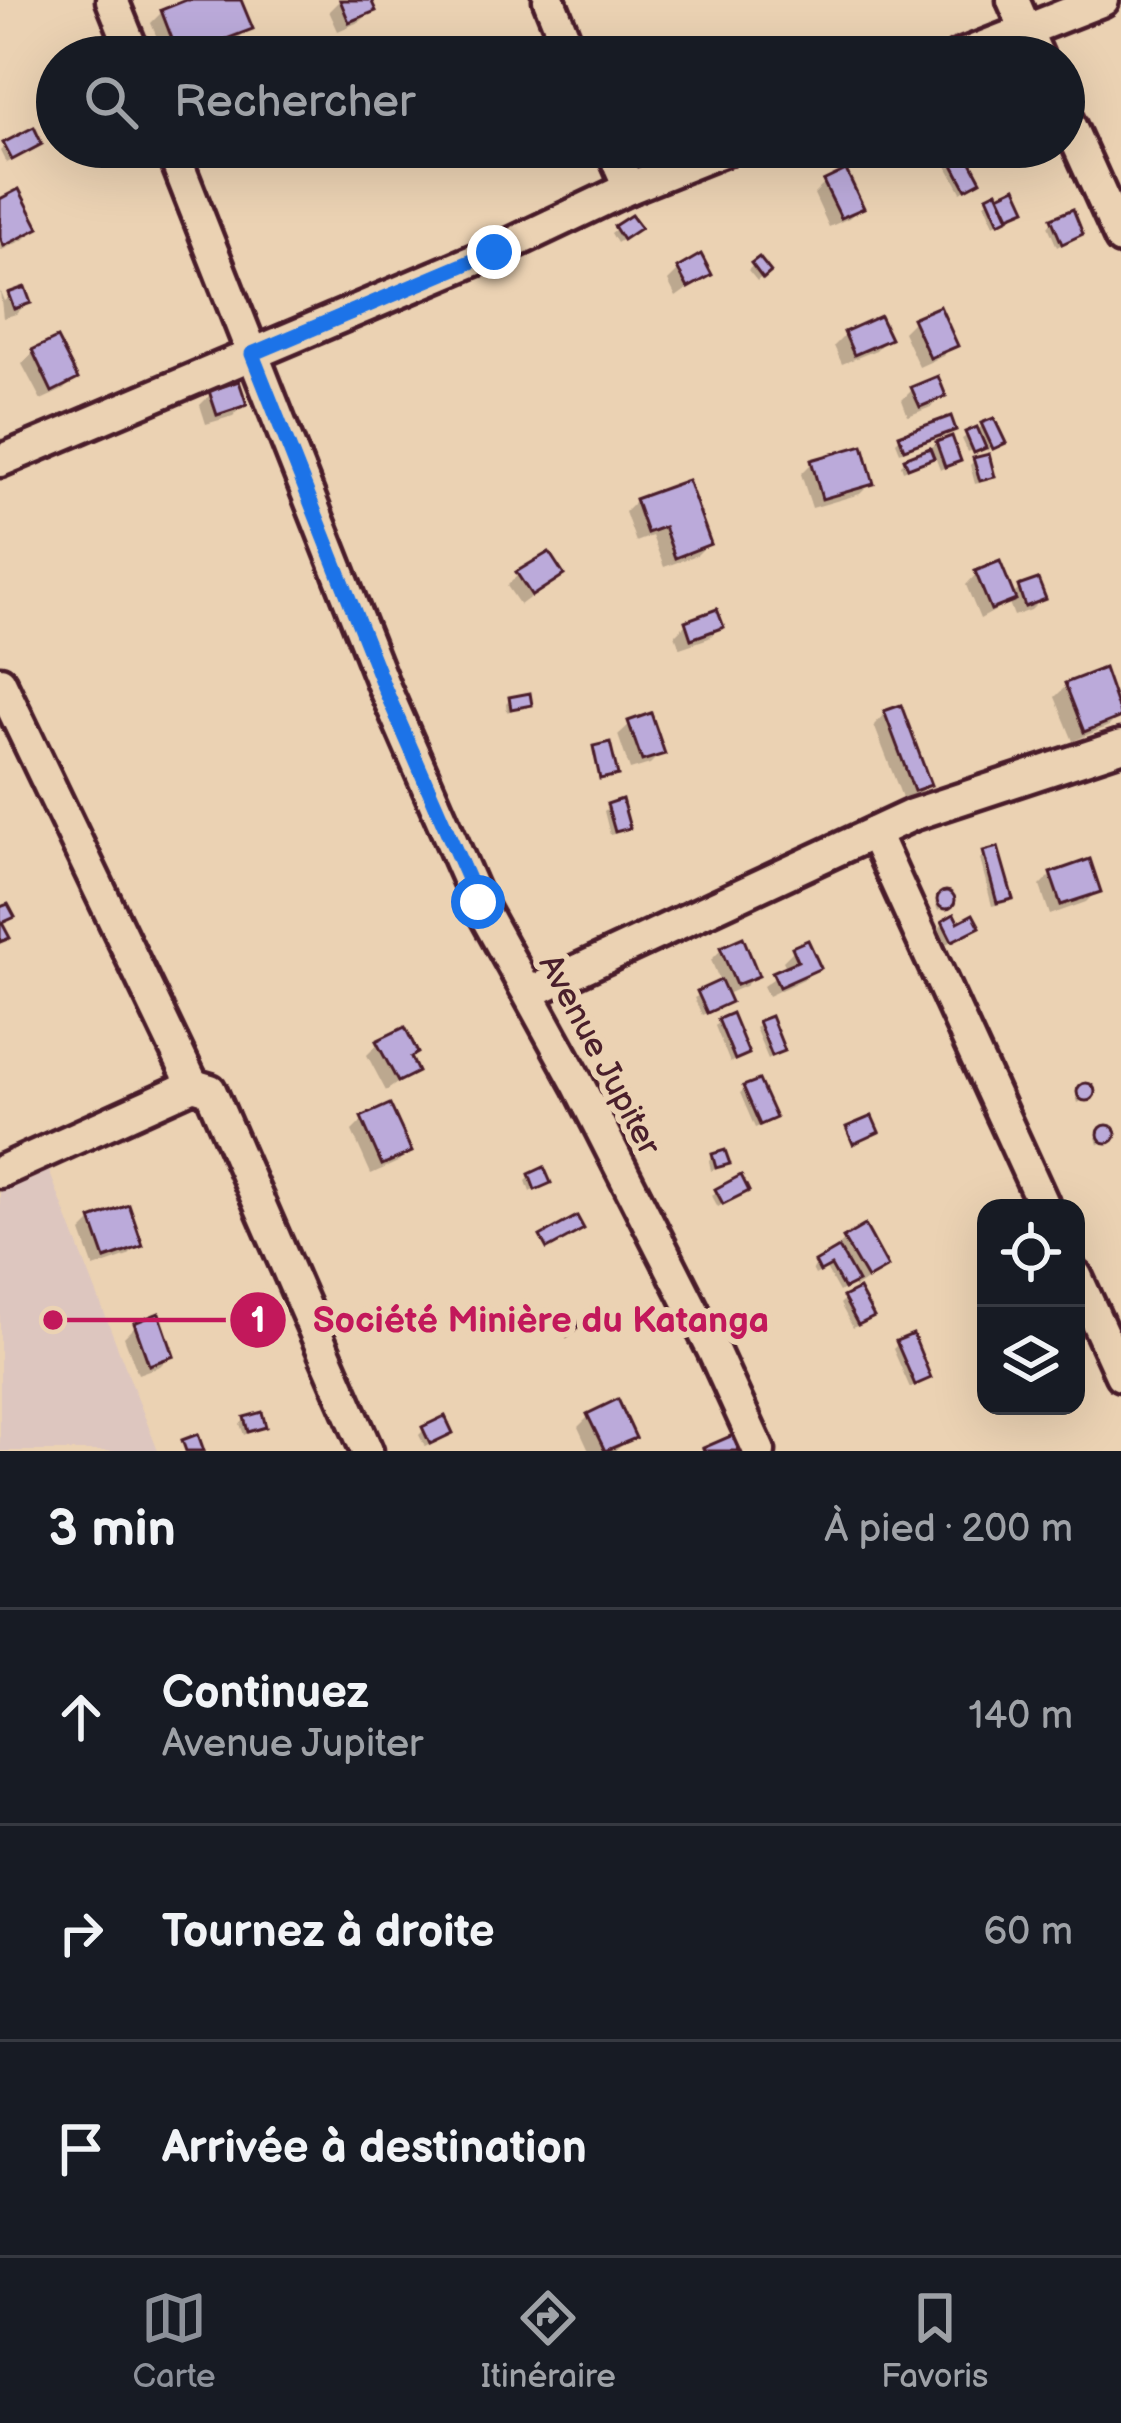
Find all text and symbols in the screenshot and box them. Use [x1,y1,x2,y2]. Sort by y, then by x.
search box [36,36,1085,168]
icon: search [78,69,144,135]
text: Rechercher [174,75,415,130]
route end [467,225,521,279]
route start [451,875,505,929]
street label: Avenue Jupiter [530,948,669,1163]
map controls [977,1199,1085,1415]
button: locate [977,1199,1085,1307]
callout: Société Minière du Katanga [228,1284,793,1356]
text: 1 [250,1300,266,1343]
text: Société Minière du Katanga [313,1300,769,1343]
button: layers [977,1307,1085,1415]
text: 3 min [48,1499,176,1560]
text: À pied · 200 m [824,1506,1073,1553]
text: Continuez [162,1666,369,1721]
icon: ahead [48,1684,114,1750]
text: 140 m [968,1693,1073,1740]
text: Avenue Jupiter [162,1721,423,1768]
icon: right [48,1900,114,1966]
text: Tournez à droite [162,1905,495,1960]
text: 60 m [983,1909,1073,1956]
icon: arrive [48,2116,114,2182]
text: Arrivée à destination [162,2121,587,2176]
tab: Carte [133,2285,216,2397]
tab: Itinéraire [481,2285,616,2397]
tab: Favoris [881,2285,988,2397]

